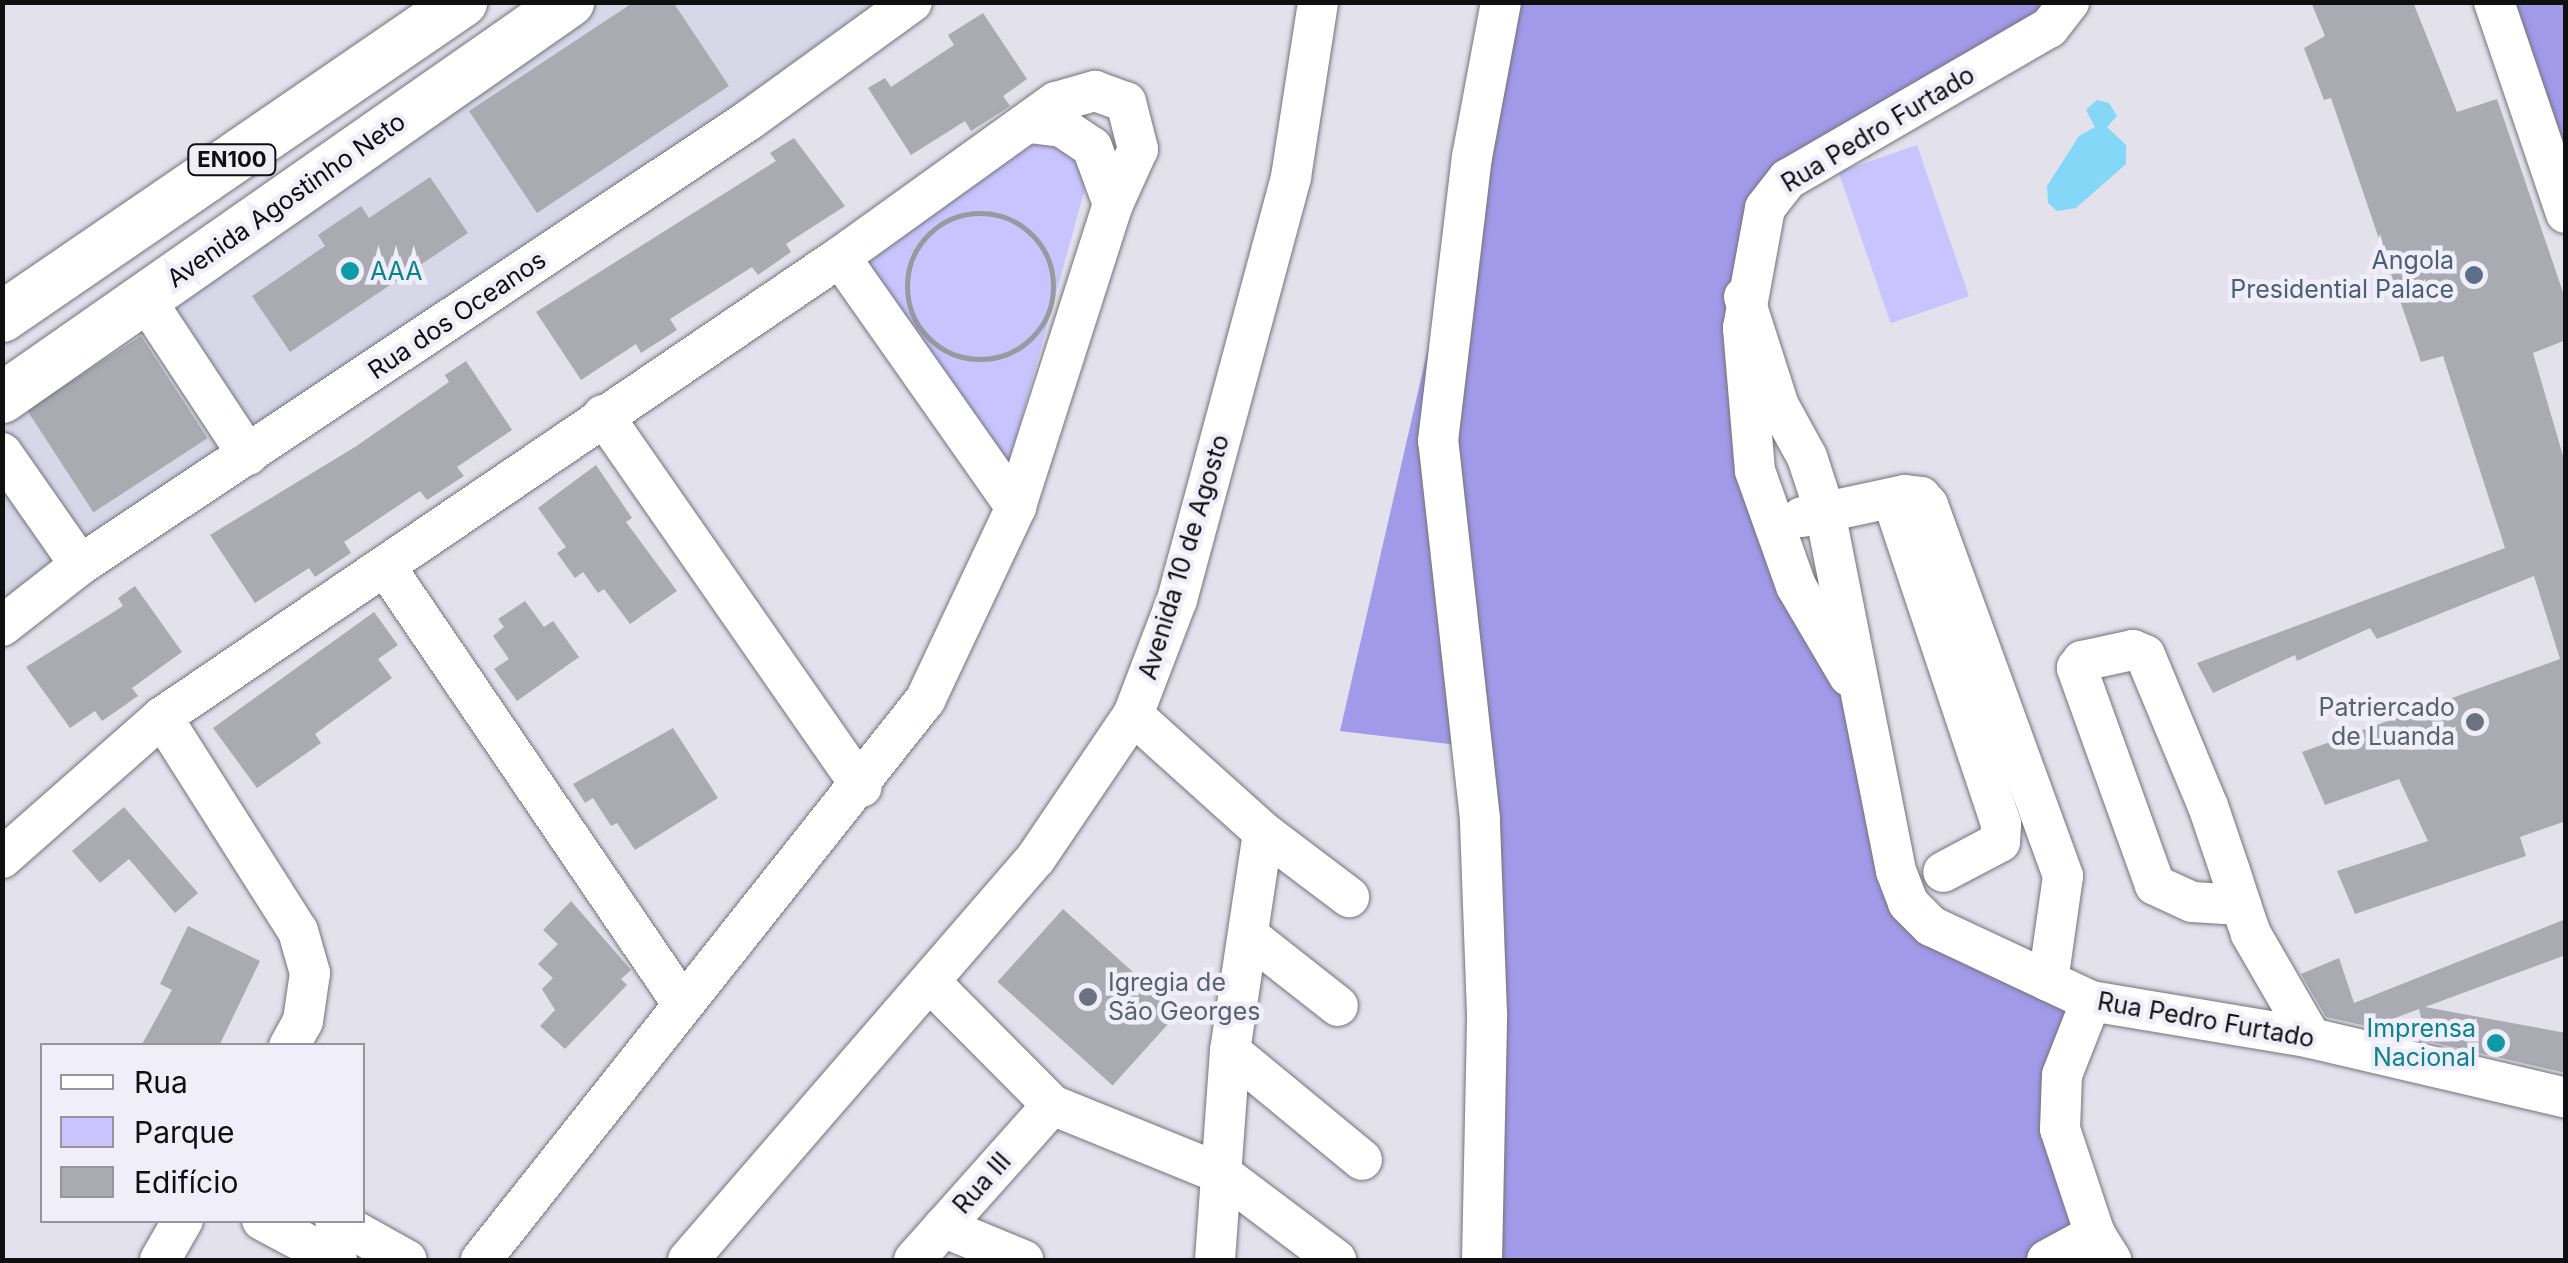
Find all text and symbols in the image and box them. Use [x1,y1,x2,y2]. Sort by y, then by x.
street label: Rua Pedro Furtado [1776,60,1980,198]
street label: Avenida Agostinho Neto [161,106,411,294]
road number: EN100 [187,143,277,177]
street label: Rua dos Oceanos [363,244,551,386]
place label: Angola Presidential Palace [2230,246,2454,305]
place label: AAA [370,256,422,286]
marker: AAA [339,260,361,282]
marker: Angola Presidential Palace [2463,264,2485,286]
street label: Avenida 10 de Agosto [1132,431,1236,683]
place label: Patriercado de Luanda [2319,693,2455,752]
marker: Patriercado de Luanda [2464,711,2486,733]
place label: Igregia de São Georges [1108,968,1260,1027]
marker: Igregia de São Georges [1077,986,1099,1008]
street label: Rua Pedro Furtado [2095,986,2317,1054]
place label: Imprensa Nacional [2367,1014,2476,1073]
marker: Imprensa Nacional [2485,1032,2507,1054]
legend [40,1043,365,1223]
text: Rua [134,1064,188,1100]
text: Parque [134,1114,234,1150]
street label: Rua III [947,1146,1017,1220]
text: Edifício [134,1164,238,1200]

